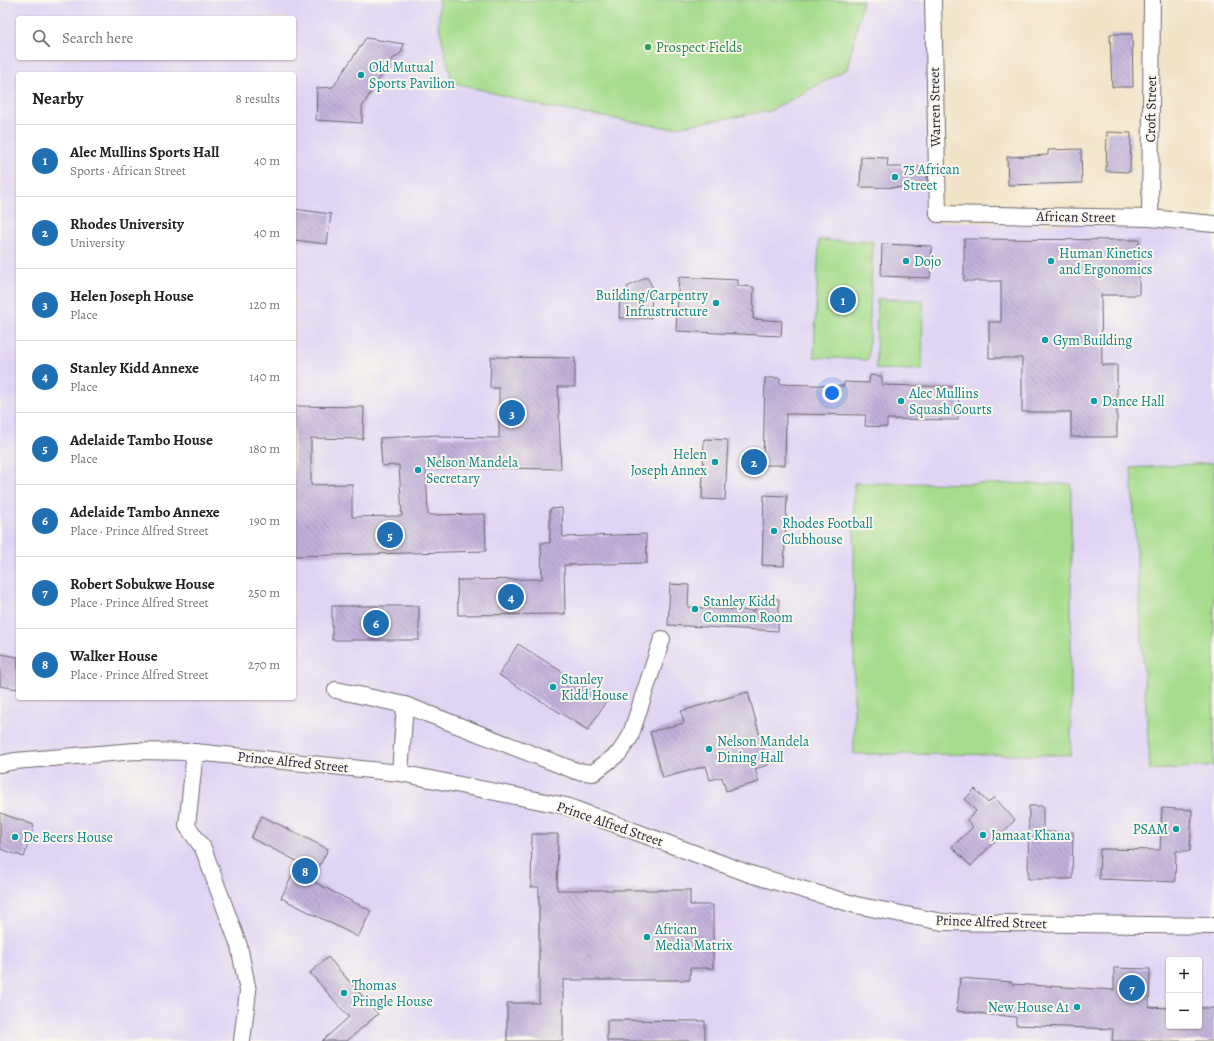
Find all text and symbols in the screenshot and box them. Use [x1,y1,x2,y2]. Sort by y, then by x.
search box [16,16,296,60]
icon: search [30,27,52,49]
text: Search here [62,28,133,48]
place label: Prospect Fields [656,38,742,57]
marker: Prospect Fields [643,42,653,52]
place label: Old Mutual Sports Pavilion [369,58,455,93]
street label: Warren Street [925,66,945,148]
marker: Old Mutual Sports Pavilion [356,70,366,80]
street label: Croft Street [1141,75,1161,143]
text: Nearby [32,87,83,110]
text: 8 results [236,90,280,107]
text: Alec Mullins Sports Hall [70,142,219,162]
text: 1 [43,152,47,169]
text: 40 m [254,152,280,169]
place label: 75 African Street [903,160,960,195]
text: Sports · African Street [70,162,186,179]
marker: 75 African Street [890,172,900,182]
street label: African Street [1035,207,1116,227]
text: Rhodes University [70,214,184,234]
text: 2 [42,224,48,241]
text: 40 m [254,224,280,241]
text: University [70,234,125,251]
place label: Human Kinetics and Ergonomics [1059,244,1153,279]
place label: Dojo [914,252,941,271]
marker: Dojo [901,256,911,266]
marker: Human Kinetics and Ergonomics [1046,256,1056,266]
pin: 1 [830,285,856,315]
text: Helen Joseph House [70,286,194,306]
place label: Building/Carpentry Infrustructure [596,286,709,321]
text: 3 [42,296,48,313]
text: 120 m [249,296,280,313]
marker: Building/Carpentry Infrustructure [711,298,721,308]
text: Place [70,306,98,323]
place label: Gym Building [1053,331,1132,350]
marker: Gym Building [1040,335,1050,345]
text: Stanley Kidd Annexe [70,358,199,378]
text: 4 [42,368,48,385]
text: 140 m [249,368,280,385]
text: Place [70,378,98,395]
your location [822,383,842,403]
place label: Alec Mullins Squash Courts [908,384,992,419]
place label: Dance Hall [1102,392,1165,411]
marker: Alec Mullins Squash Courts [896,396,906,406]
marker: Dance Hall [1089,396,1099,406]
pin: 3 [499,398,525,428]
text: Adelaide Tambo House [70,430,213,450]
text: 5 [42,440,48,457]
text: 180 m [249,440,280,457]
place label: Helen Joseph Annex [631,445,707,480]
pin: 2 [741,447,767,477]
text: Place [70,450,98,467]
place label: Nelson Mandela Secretary [426,453,519,488]
marker: Helen Joseph Annex [710,457,720,467]
marker: Nelson Mandela Secretary [413,465,423,475]
text: Adelaide Tambo Annexe [70,502,220,522]
text: 6 [42,512,48,529]
text: 190 m [249,512,280,529]
place label: Rhodes Football Clubhouse [782,514,873,549]
pin: 5 [377,520,403,550]
text: Place · Prince Alfred Street [70,522,209,539]
marker: Rhodes Football Clubhouse [769,526,779,536]
text: Robert Sobukwe House [70,574,215,594]
pin: 4 [498,582,524,612]
text: 7 [42,584,48,601]
text: 250 m [248,584,280,601]
place label: Stanley Kidd Common Room [703,592,793,627]
text: Place · Prince Alfred Street [70,594,209,611]
marker: Stanley Kidd Common Room [690,604,700,614]
pin: 6 [363,608,389,638]
text: Walker House [70,646,158,666]
text: 8 [42,656,48,673]
text: 270 m [248,656,280,673]
text: Place · Prince Alfred Street [70,666,209,683]
place label: Stanley Kidd House [561,670,628,705]
marker: Stanley Kidd House [548,682,558,692]
place label: Nelson Mandela Dining Hall [717,732,810,767]
marker: Nelson Mandela Dining Hall [704,744,714,754]
street label: Prince Alfred Street [237,747,350,777]
street label: Prince Alfred Street [554,797,666,851]
place label: PSAM [1133,820,1168,839]
marker: PSAM [1171,824,1181,834]
place label: Jamaat Khana [991,826,1071,845]
place label: De Beers House [23,828,113,847]
marker: Jamaat Khana [978,830,988,840]
marker: De Beers House [10,832,20,842]
pin: 8 [292,856,318,886]
street label: Prince Alfred Street [935,911,1047,933]
place label: African Media Matrix [654,920,733,955]
marker: African Media Matrix [642,932,652,942]
map controls [1166,957,1202,1029]
button: + [1166,957,1202,993]
pin: 7 [1119,973,1145,1003]
place label: Thomas Pringle House [352,976,433,1011]
marker: Thomas Pringle House [339,988,349,998]
button: − [1166,993,1202,1029]
place label: New House A1 [988,998,1069,1017]
marker: New House A1 [1072,1002,1082,1012]

